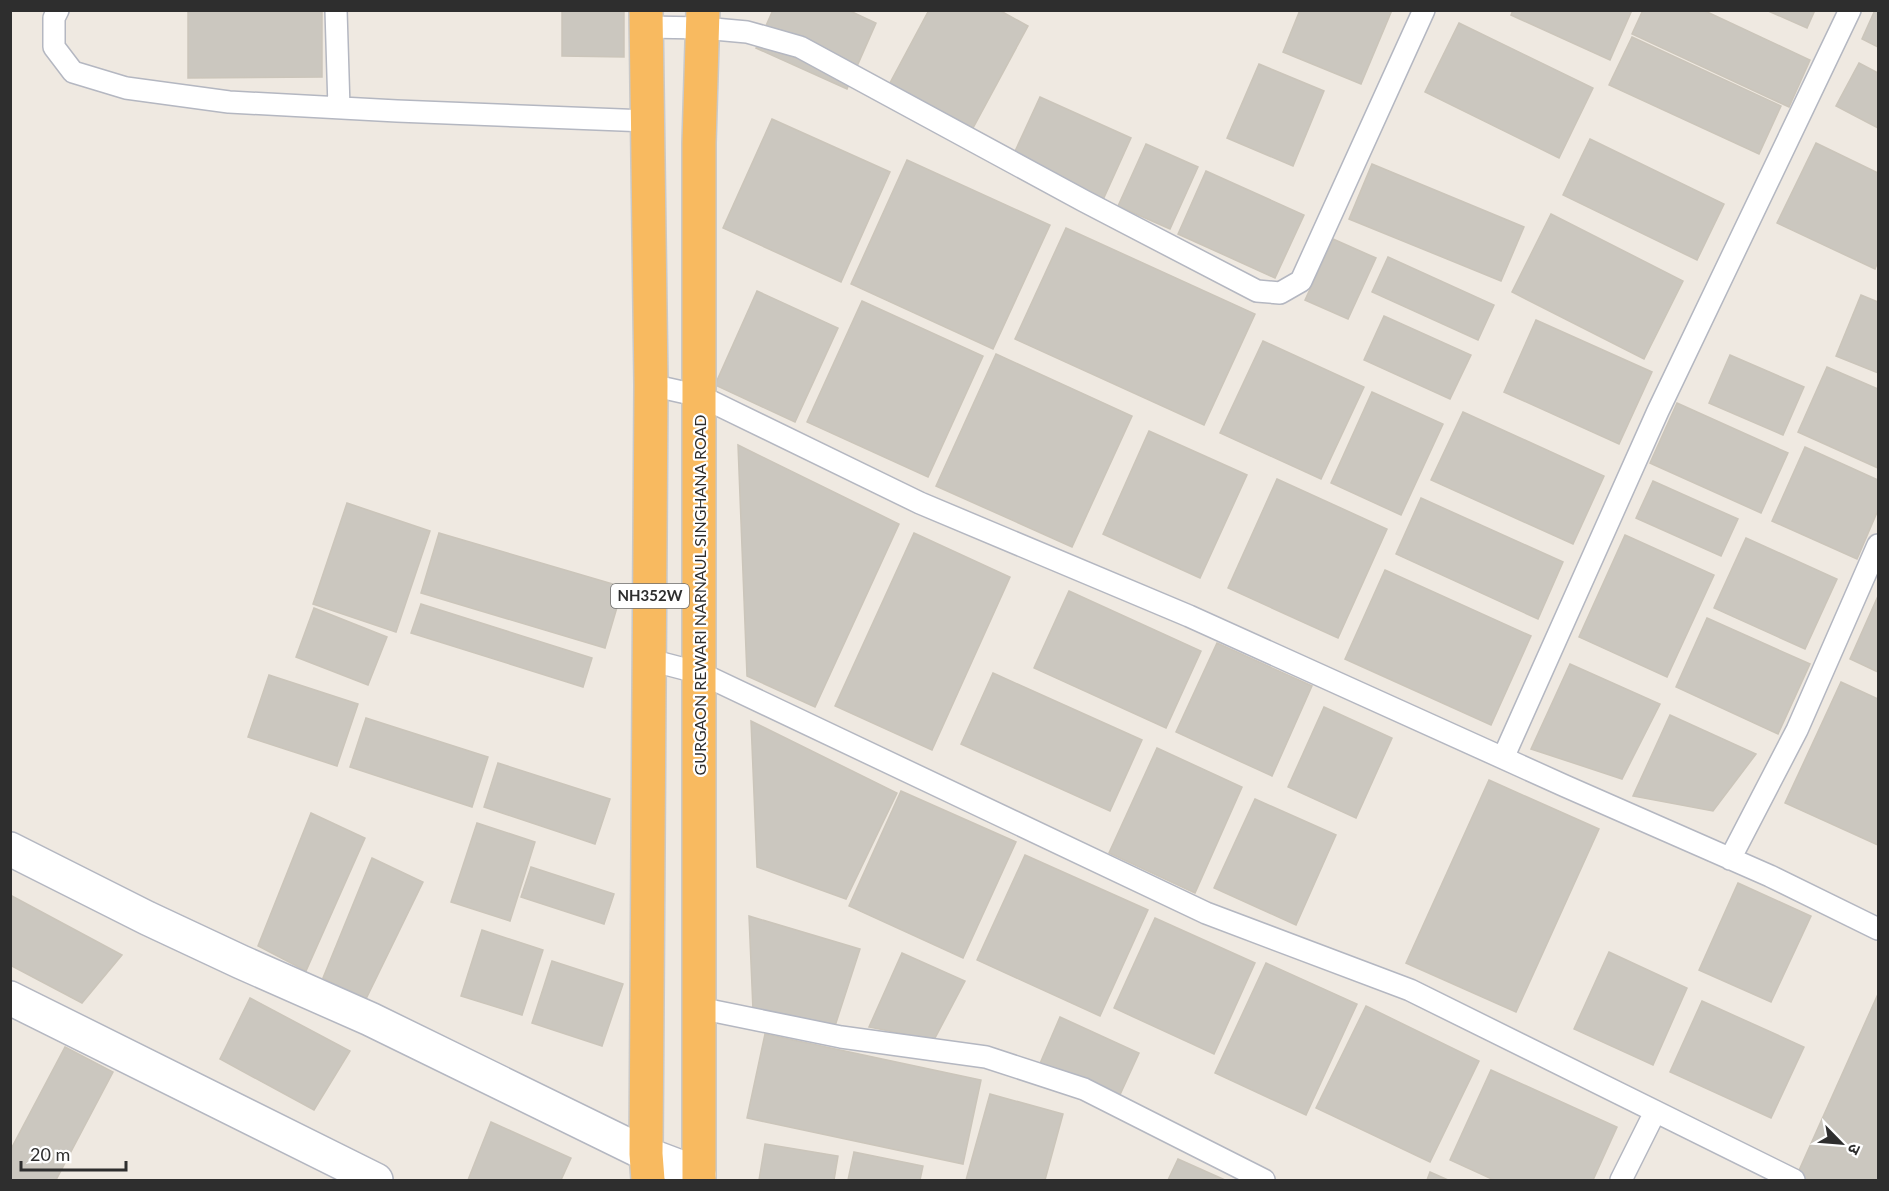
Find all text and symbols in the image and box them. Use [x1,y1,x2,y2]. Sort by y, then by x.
street label: GURGAON REWARI NARNAUL SINGHANA ROAD [690,415,709,775]
road number: NH352W [611,584,689,608]
north arrow [1811,1113,1871,1173]
scale bar [21,1134,126,1172]
text: उ [1844,1141,1866,1158]
text: 20 m [30,1143,70,1165]

